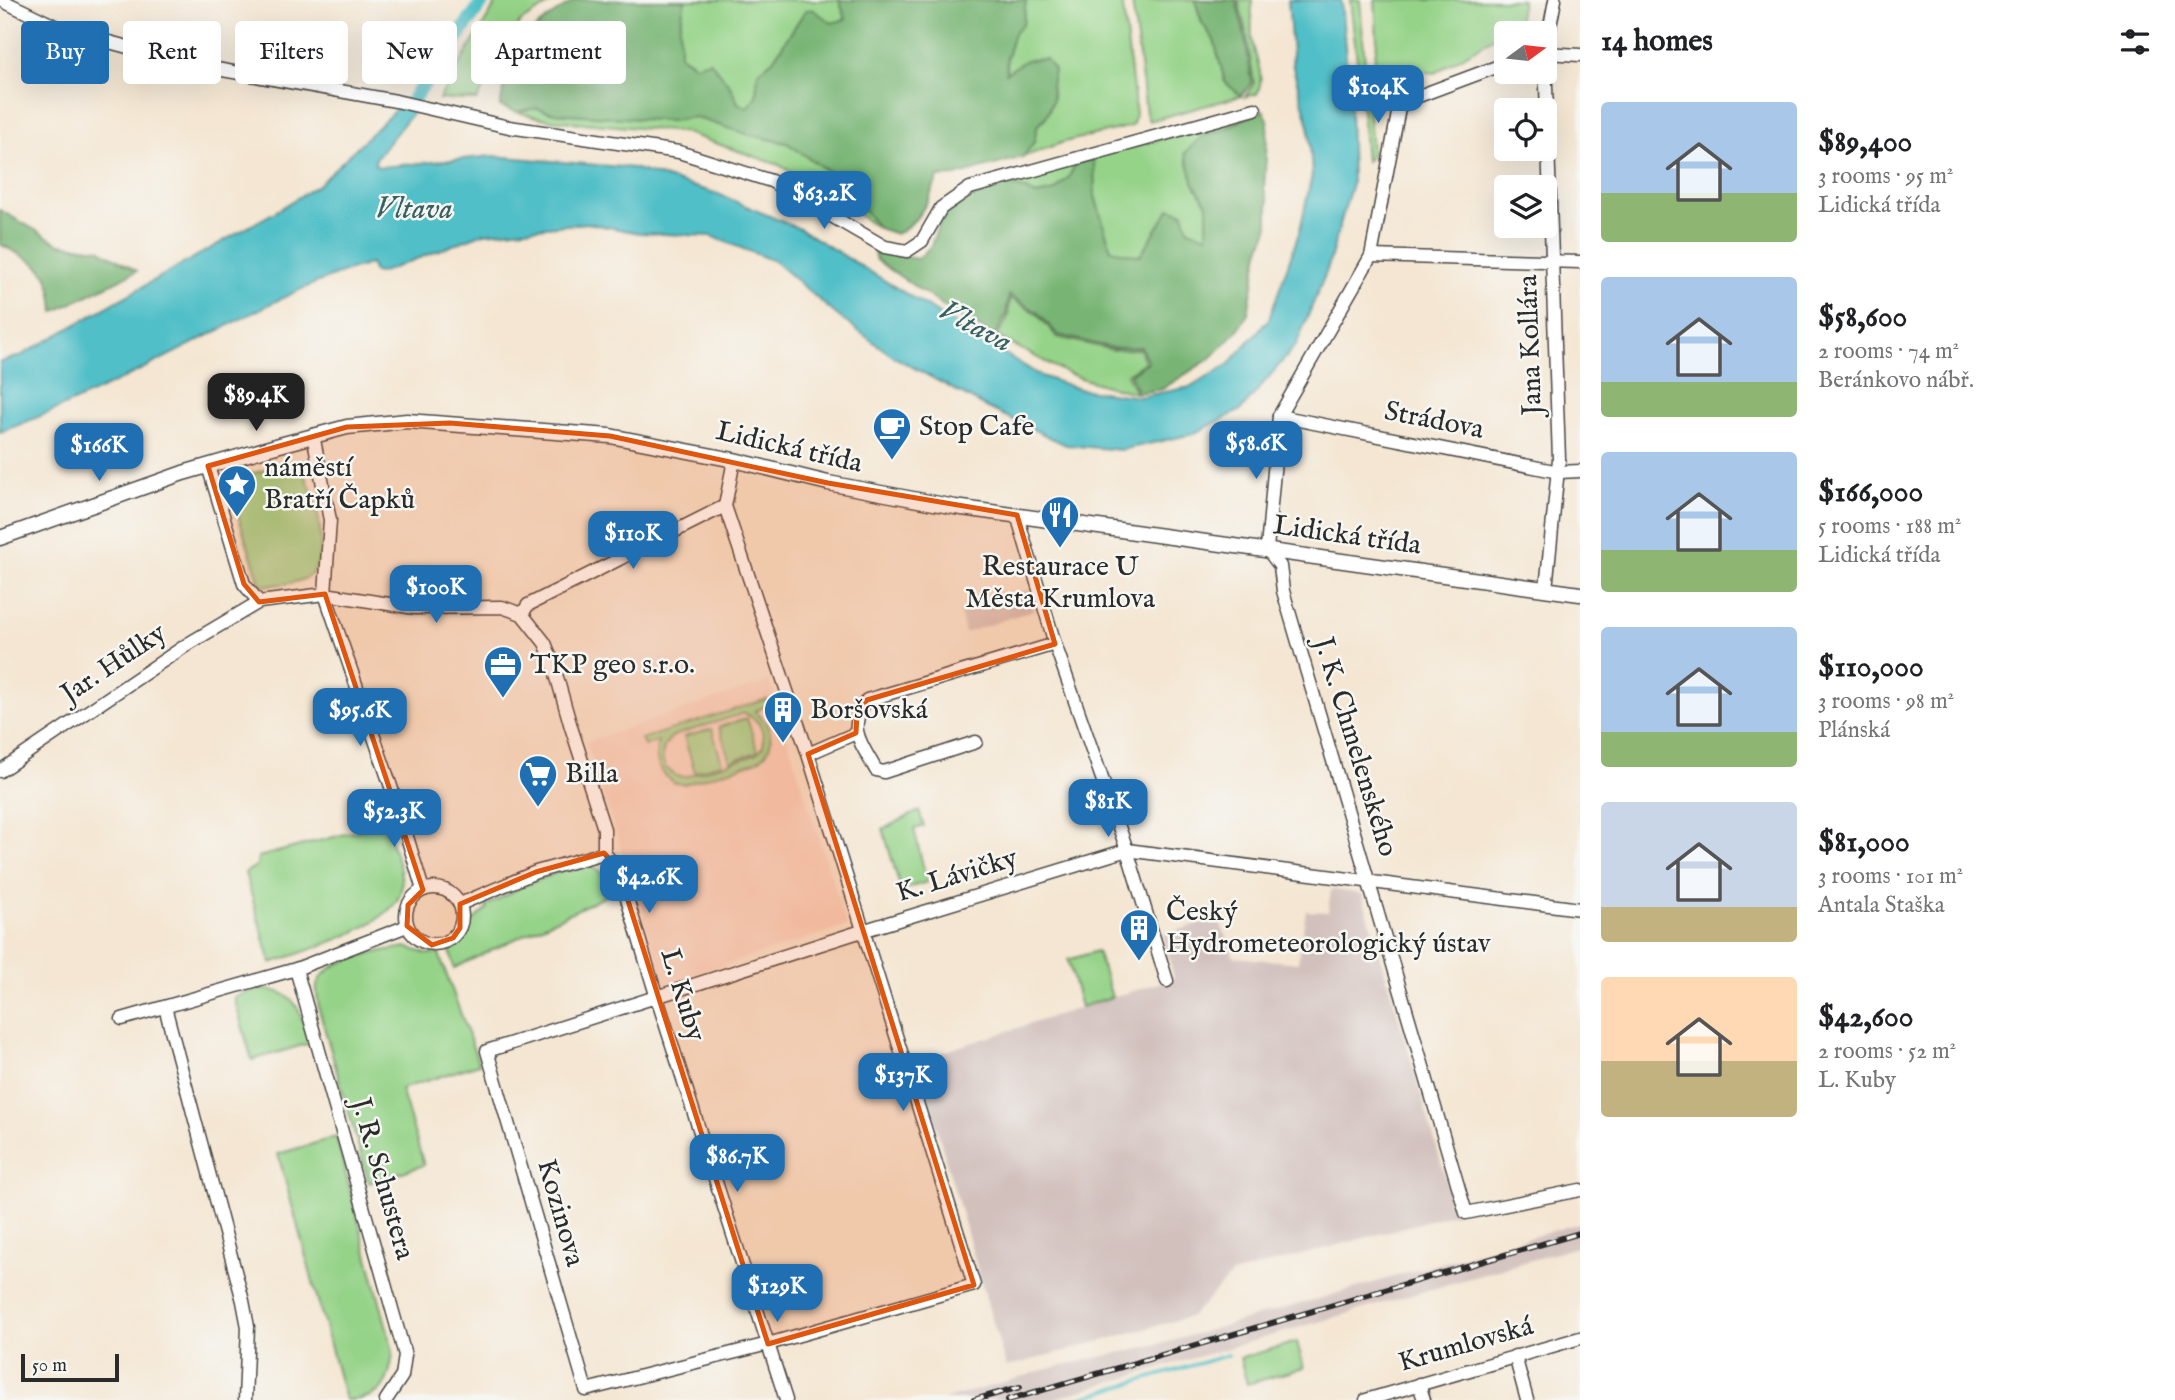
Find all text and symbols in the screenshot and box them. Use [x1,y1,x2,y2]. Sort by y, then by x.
chip: Buy [21,21,109,84]
chip: Rent [123,21,221,84]
chip: Filters [235,21,348,84]
chip: New [362,21,457,84]
chip: Apartment [471,21,626,84]
north arrow [1494,21,1558,84]
map controls [1494,21,1557,238]
text: 14 homes [1601,23,1713,61]
icon: filters [2116,23,2154,61]
pin: $104K [1329,66,1427,125]
text: $104K [1348,73,1408,102]
button: locate [1494,98,1557,161]
text: $89,400 [1818,124,1912,162]
icon: home [1657,130,1741,214]
text: 3 rooms · 95 m² [1818,162,1953,191]
pin: $63.2K [767,172,881,231]
button: layers [1494,175,1557,238]
text: $63.2K [792,179,856,208]
water label: Vltava [375,191,453,229]
text: Lidická třída [1818,191,1940,220]
street label: Jana Kollára [1511,273,1551,419]
water label: Vltava [932,292,1018,362]
text: $58,600 [1818,299,1907,337]
icon: home [1657,305,1741,389]
text: 2 rooms · 74 m² [1818,337,1959,366]
text: Beránkovo nábř. [1818,366,1974,395]
pin: $89.4K [199,374,313,433]
text: $89.4K [224,381,288,410]
street label: Strádova [1381,394,1488,448]
cafe icon: Stop Cafe [871,406,913,461]
place label: Stop Cafe [919,410,1034,445]
street label: Lidická třída [712,414,866,482]
pin: $58.6K [1199,421,1313,481]
pin: $166K [50,424,148,483]
text: $58.6K [1225,429,1287,458]
text: $166K [70,431,128,460]
place label: náměstí Bratří Čapků [264,451,415,518]
place icon: náměstí Bratří Čapků [216,463,258,518]
text: $166,000 [1818,474,1923,512]
icon: home [1657,480,1741,564]
restaurant icon: Restaurace U Města Krumlova [1039,494,1081,549]
street label: Lidická třída [1271,508,1424,564]
pin: $110K [584,512,682,571]
text: 5 rooms · 188 m² [1818,512,1961,541]
text: $110K [604,519,662,548]
text: Lidická třída [1818,541,1940,570]
place label: Restaurace U Města Krumlova [965,550,1156,617]
pin: $100K [387,566,485,625]
text: $100K [406,573,466,602]
street label: Jar. Hůlky [52,616,174,714]
street label: J. K. Chmelenského [1304,630,1405,861]
office icon: TKP geo s.r.o. [482,644,524,699]
place label: TKP geo s.r.o. [530,648,695,683]
text: $110,000 [1818,649,1924,687]
icon: home [1657,655,1741,739]
text: 3 rooms · 98 m² [1818,687,1954,716]
pin: $95.6K [303,688,417,748]
building icon: Boršovská [762,689,804,744]
place label: Boršovská [810,693,929,728]
text: $95.6K [329,696,391,725]
text: Plánská [1818,716,1890,745]
supermarket icon: Billa [517,753,559,808]
place label: Billa [565,757,619,792]
pin: $81K [1067,780,1149,839]
text: $81K [1085,787,1131,816]
pin: $52.3K [337,790,451,849]
text: $52.3K [363,797,425,826]
text: $81,000 [1818,824,1910,862]
icon: home [1657,830,1741,914]
street label: K. Lávičky [892,841,1022,911]
pin: $42.6K [592,856,706,915]
text: 3 rooms · 101 m² [1818,862,1963,891]
text: $42.6K [616,863,682,892]
text: Antala Staška [1818,891,1945,920]
place label: Český Hydrometeorologický ústav [1166,895,1491,962]
building icon: Český Hydrometeorologický ústav [1118,907,1160,962]
street label: L. Kuby [651,944,713,1046]
text: $42,600 [1818,999,1914,1037]
icon: home [1657,1005,1741,1089]
text: 2 rooms · 52 m² [1818,1037,1956,1066]
pin: $137K [854,1054,952,1113]
text: $137K [874,1061,932,1090]
text: L. Kuby [1818,1066,1896,1095]
street label: J. R. Schustera [341,1091,422,1265]
pin: $86.7K [680,1134,794,1194]
text: $86.7K [706,1142,768,1171]
street label: Kozinova [528,1155,592,1271]
pin: $129K [728,1264,826,1324]
text: $129K [748,1272,806,1301]
street label: Krumlovská [1395,1309,1538,1381]
scale bar [21,1351,119,1383]
text: 50 m [32,1354,67,1378]

